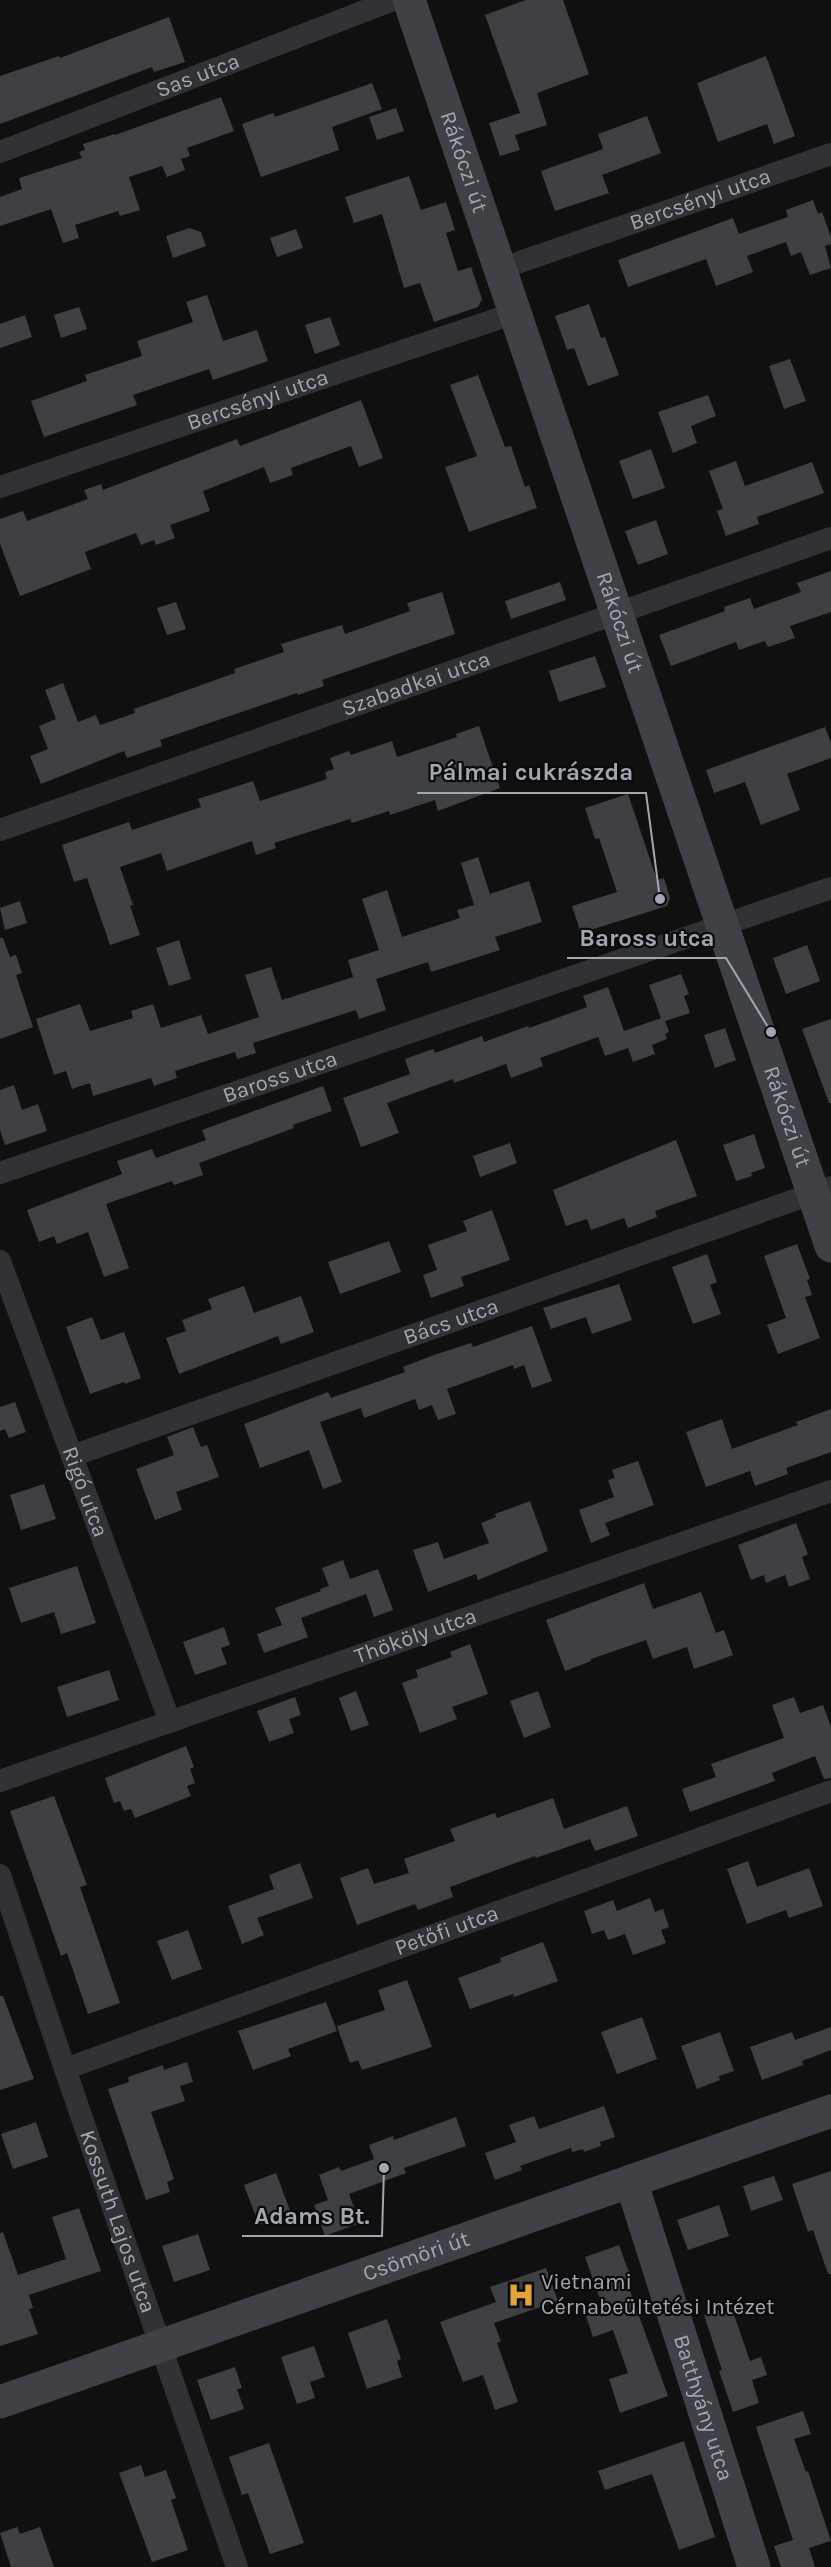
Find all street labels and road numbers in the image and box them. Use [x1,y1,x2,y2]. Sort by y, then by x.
street label: Sas utca [152,48,243,103]
street label: Rákóczi út [435,108,493,216]
street label: Bercsényi utca [626,163,774,236]
street label: Bercsényi utca [184,364,332,436]
street label: Rákóczi út [591,568,649,676]
street label: Szabadkai utca [338,646,494,722]
street label: Baross utca [219,1045,341,1109]
street label: Rákóczi út [758,1063,816,1171]
street label: Bács utca [400,1293,502,1351]
street label: Rigó utca [57,1443,114,1541]
street label: Thököly utca [351,1603,480,1669]
street label: Petőfi utca [391,1900,502,1961]
street label: Kossuth Lajos utca [74,2127,161,2316]
street label: Csömöri út [360,2226,473,2287]
street label: Batthyány utca [668,2331,739,2484]

